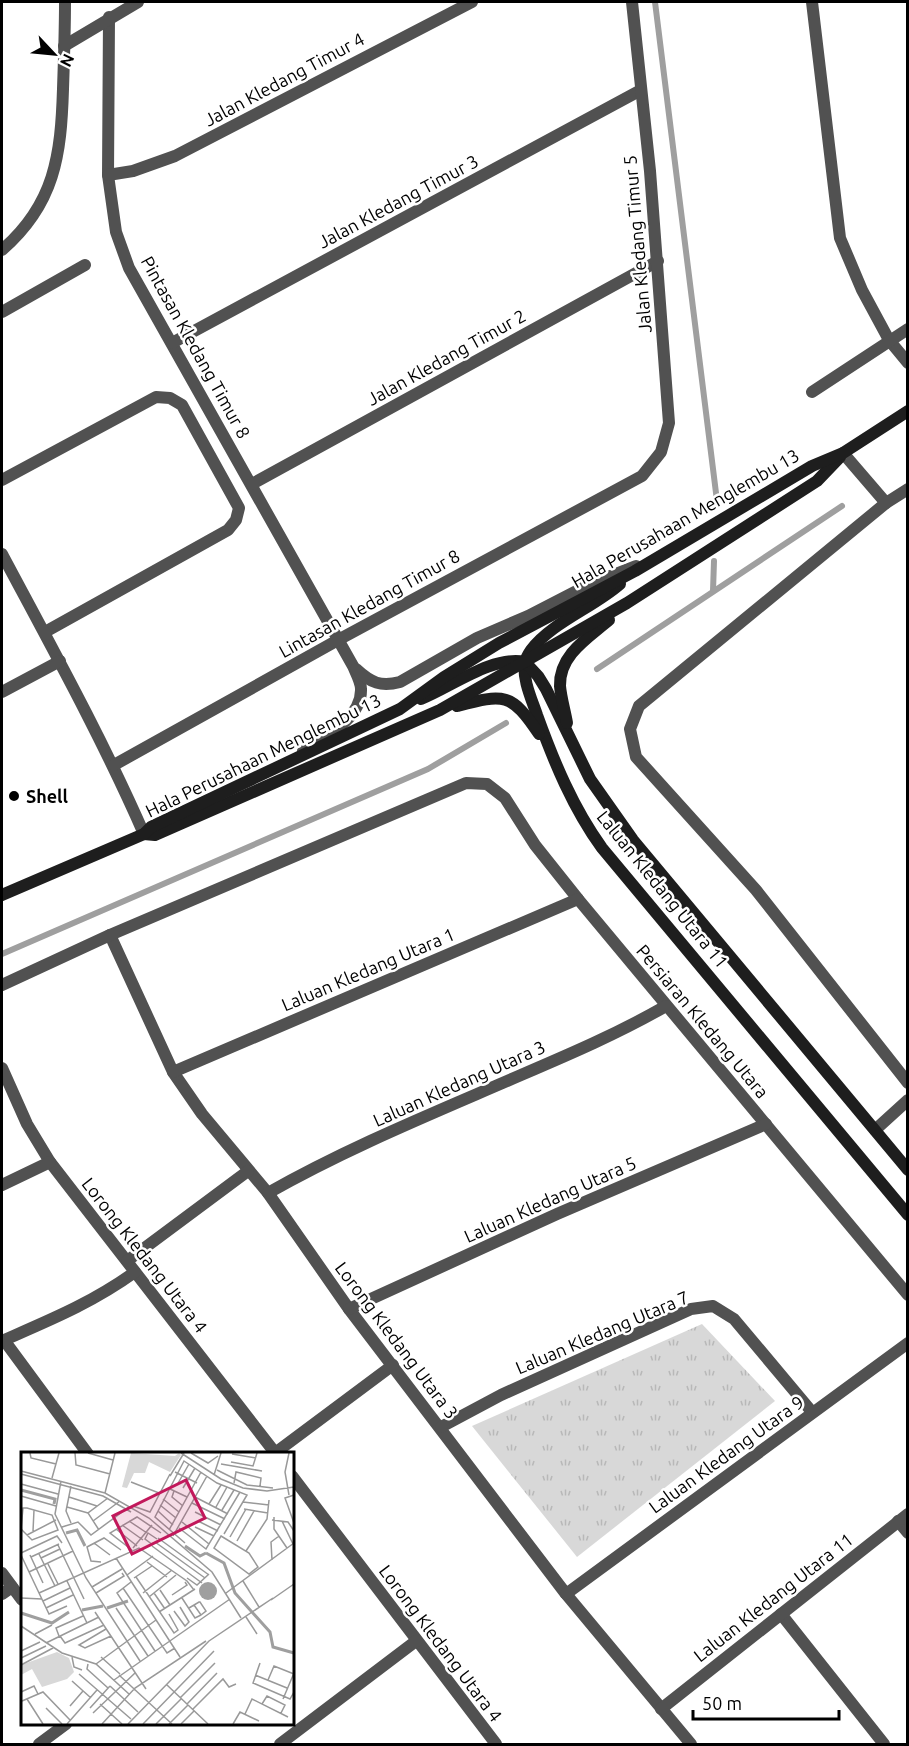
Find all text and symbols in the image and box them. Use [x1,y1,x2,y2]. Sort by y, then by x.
north arrow [24,24,84,84]
street label: Jalan Kledang Timur 4 [201,28,367,130]
text: N [57,51,78,70]
street label: Jalan Kledang Timur 3 [315,150,481,252]
street label: Jalan Kledang Timur 5 [619,154,655,334]
street label: Pintasan Kledang Timur 8 [138,252,254,442]
street label: Jalan Kledang Timur 2 [363,305,529,409]
street label: Hala Perusahaan Menglembu 13 [568,445,802,591]
street label: Lintasan Kledang Timur 8 [275,545,463,661]
street label: Hala Perusahaan Menglembu 13 [142,689,384,821]
place label: Shell [26,786,69,806]
marker: Shell [7,789,21,803]
street label: Laluan Kledang Utara 11 [593,806,733,972]
street label: Laluan Kledang Utara 1 [278,923,458,1015]
street label: Persiaran Kledang Utara [633,940,773,1102]
street label: Laluan Kledang Utara 3 [370,1036,548,1130]
street label: Laluan Kledang Utara 5 [461,1152,639,1246]
street label: Lorong Kledang Utara 4 [78,1174,212,1336]
street label: Lorong Kledang Utara 3 [332,1258,462,1422]
street label: Laluan Kledang Utara 7 [512,1286,692,1378]
street label: Laluan Kledang Utara 9 [645,1391,807,1517]
inset map [21,1452,294,1725]
street label: Laluan Kledang Utara 11 [690,1529,856,1665]
street label: Lorong Kledang Utara 4 [376,1561,506,1725]
scale bar [693,1683,838,1721]
text: 50 m [702,1693,742,1713]

